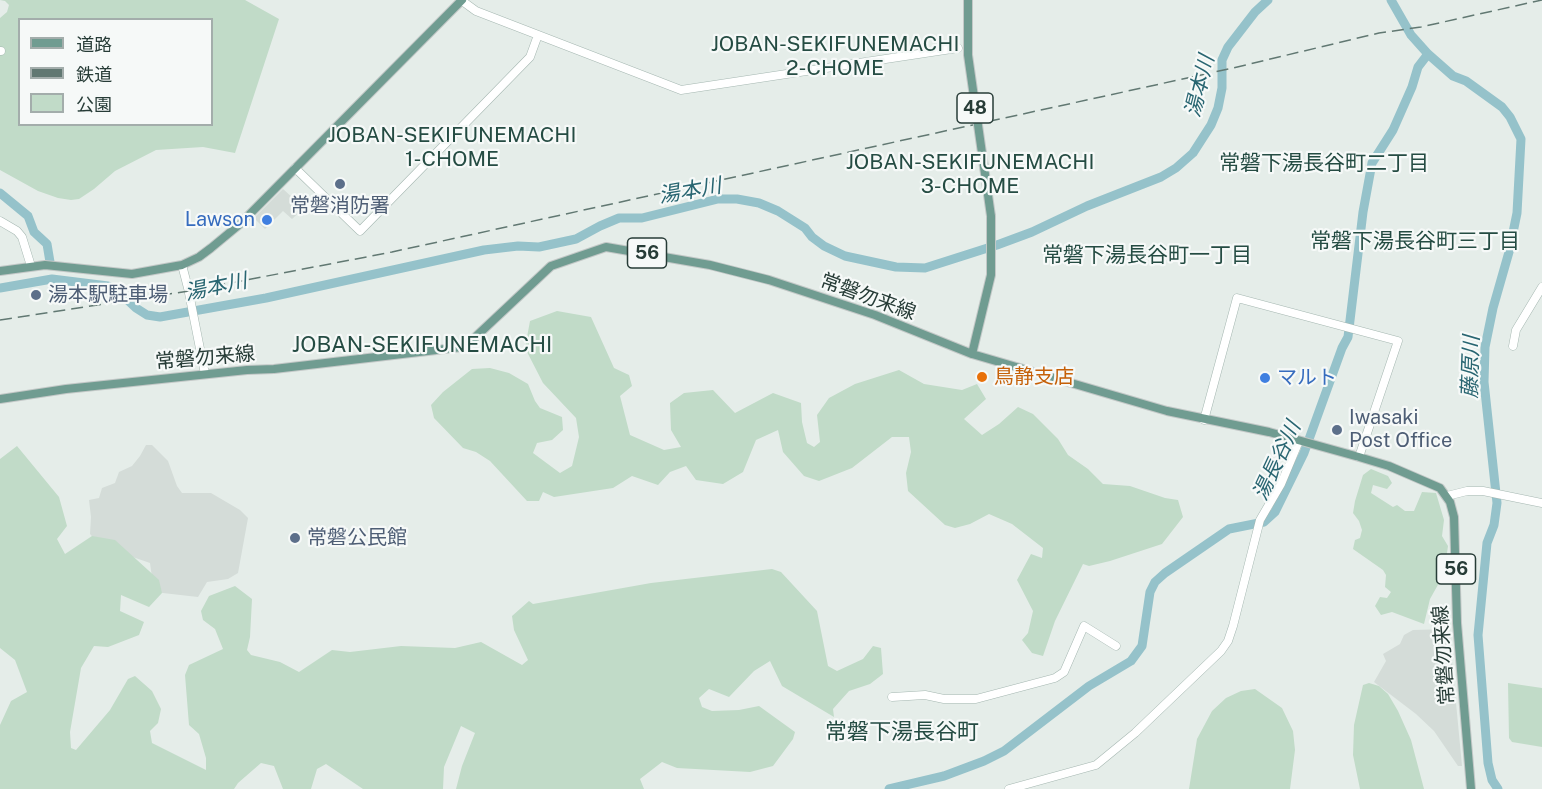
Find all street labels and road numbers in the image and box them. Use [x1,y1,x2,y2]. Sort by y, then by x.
road number: 48 [957,93,993,123]
road number: 56 [628,238,666,268]
street label: 常磐勿来線 [817,269,919,325]
street label: 常磐勿来線 [154,342,256,374]
road number: 56 [1436,554,1476,584]
street label: 常磐勿来線 [1429,604,1459,706]

